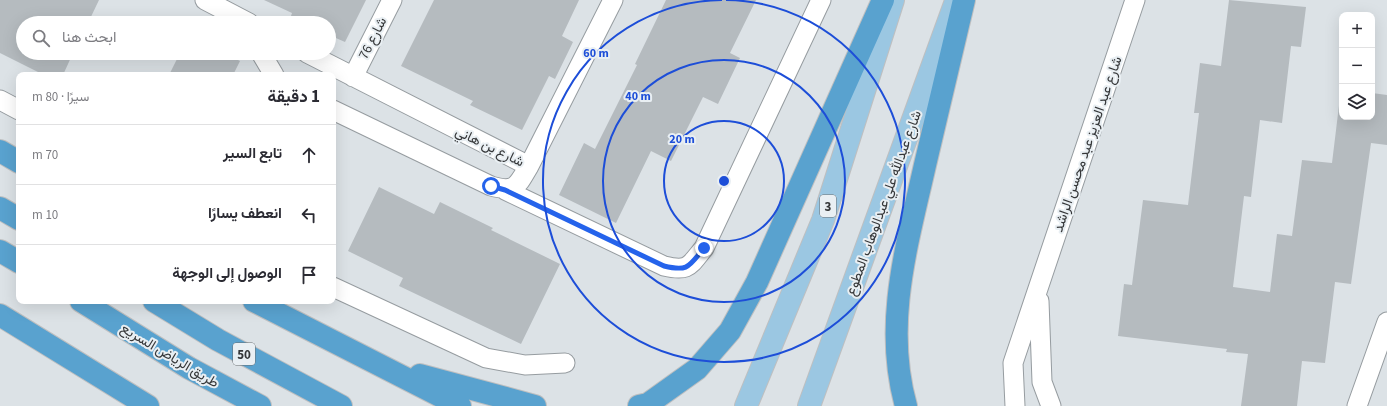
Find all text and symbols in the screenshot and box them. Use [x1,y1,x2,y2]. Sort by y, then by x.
map controls [1339,12,1375,120]
button: + [1339,12,1375,48]
street label: شارع 76 [354,14,392,63]
search box [16,16,336,60]
icon: search [30,27,52,49]
text: ابحث هنا [62,27,116,48]
text: 60 m [583,45,609,62]
button: − [1339,48,1375,84]
street label: شارع عبد العزيز عبد محسن الراشد [1048,54,1127,235]
button: layers [1339,84,1375,120]
text: 1 دقيقة [268,85,320,109]
text: سيرًا · 80 m [32,88,89,106]
text: 40 m [625,88,651,105]
street label: شارع عبدالله علي عبدالوهاب المطوع [841,108,928,299]
street label: شارع بن هاني [451,122,527,173]
text: 20 m [669,131,695,148]
text: تابع السير [223,143,282,164]
icon: ahead [298,144,320,166]
text: 70 m [32,146,58,164]
centre of rings [717,174,731,188]
route start [482,177,500,195]
road number: 3 [820,195,836,217]
text: انعطف يسارًا [208,203,282,224]
icon: left [298,204,320,226]
text: 10 m [32,206,58,224]
route end [695,239,713,257]
text: الوصول إلى الوجهة [172,263,282,284]
icon: arrive [298,264,320,286]
street label: طريق الرياض السريع [117,319,222,393]
road number: 50 [233,343,255,365]

